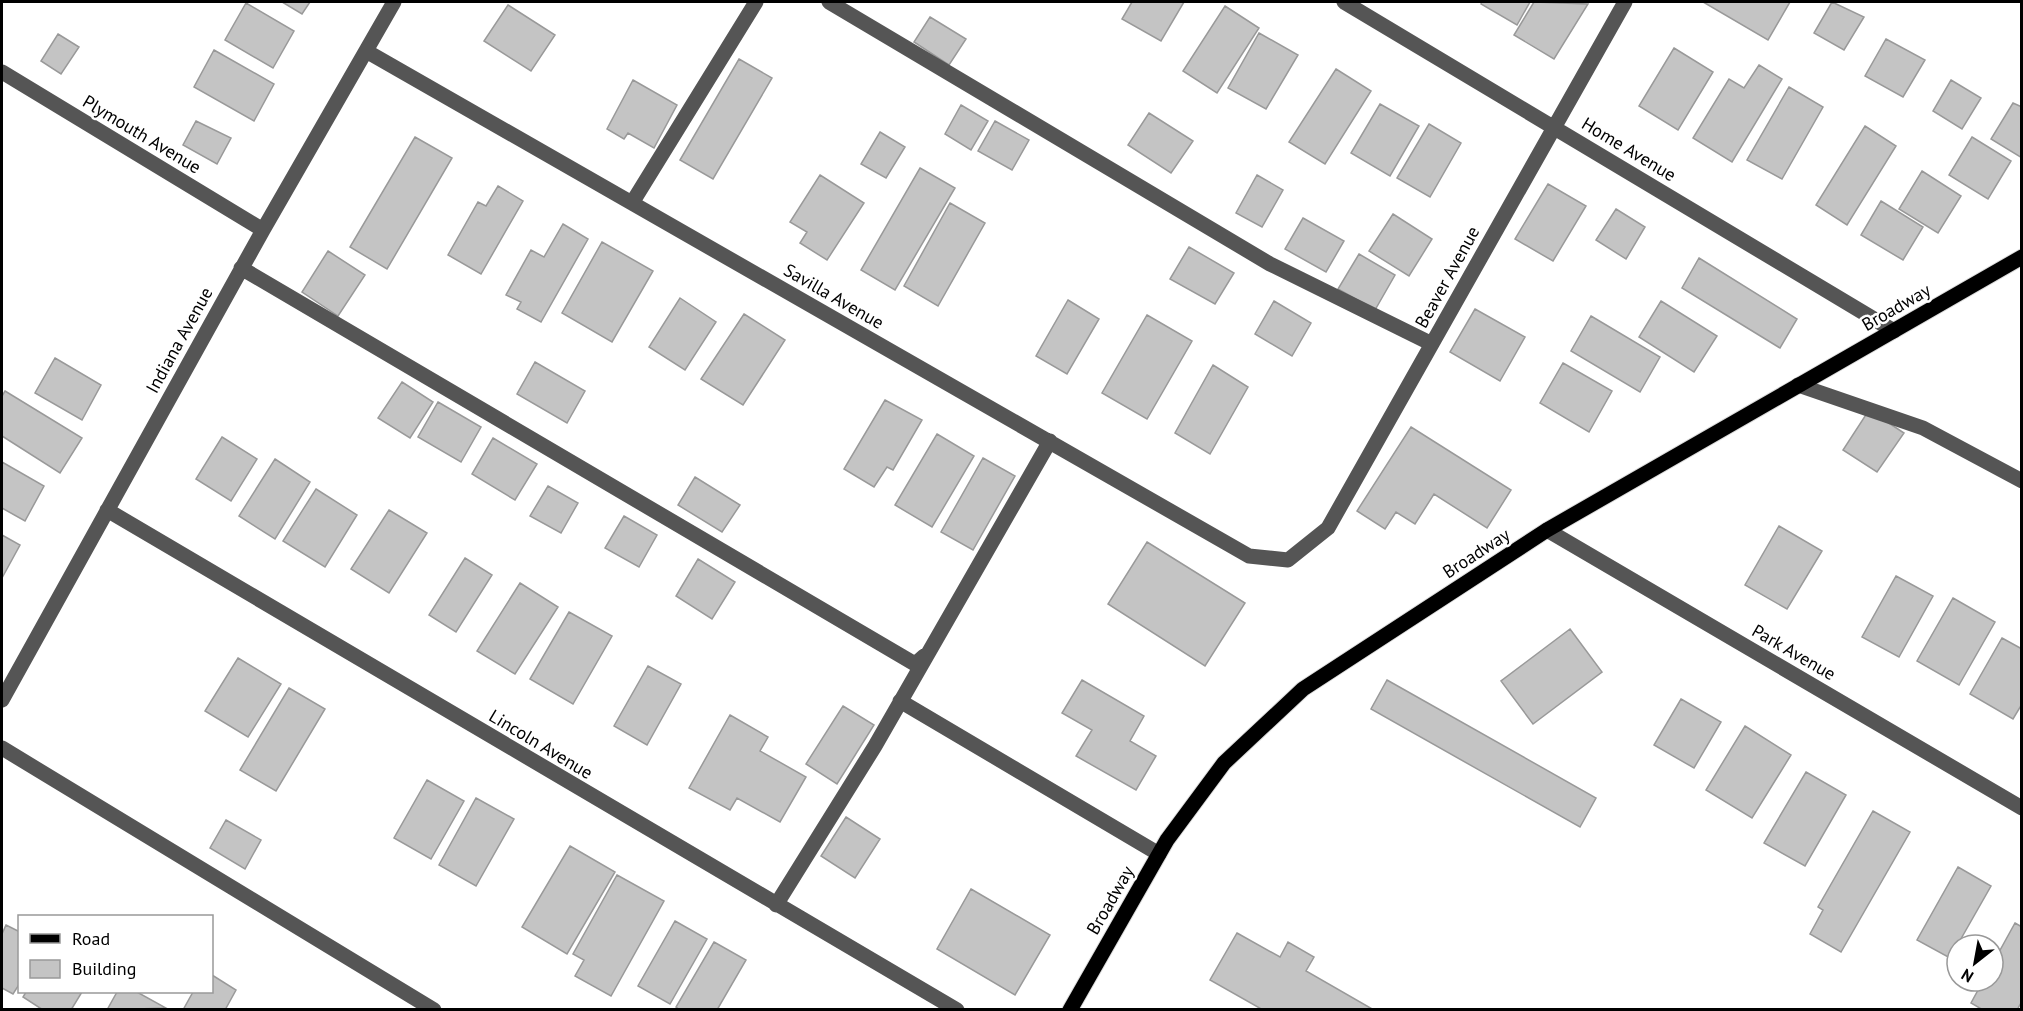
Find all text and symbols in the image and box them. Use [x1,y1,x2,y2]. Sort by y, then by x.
street label: Plymouth Avenue [79,90,205,178]
street label: Home Avenue [1578,112,1680,186]
street label: Beaver Avenue [1410,222,1484,332]
street label: Savilla Avenue [780,258,888,334]
street label: Broadway [1858,278,1935,336]
street label: Indiana Avenue [140,283,218,397]
street label: Broadway [1438,522,1514,583]
street label: Park Avenue [1748,619,1840,685]
street label: Lincoln Avenue [485,704,597,784]
street label: Broadway [1081,861,1139,938]
legend [18,915,213,993]
text: Road [72,927,110,950]
north arrow [1945,933,2005,993]
text: Building [72,957,136,980]
text: N [1958,965,1977,987]

